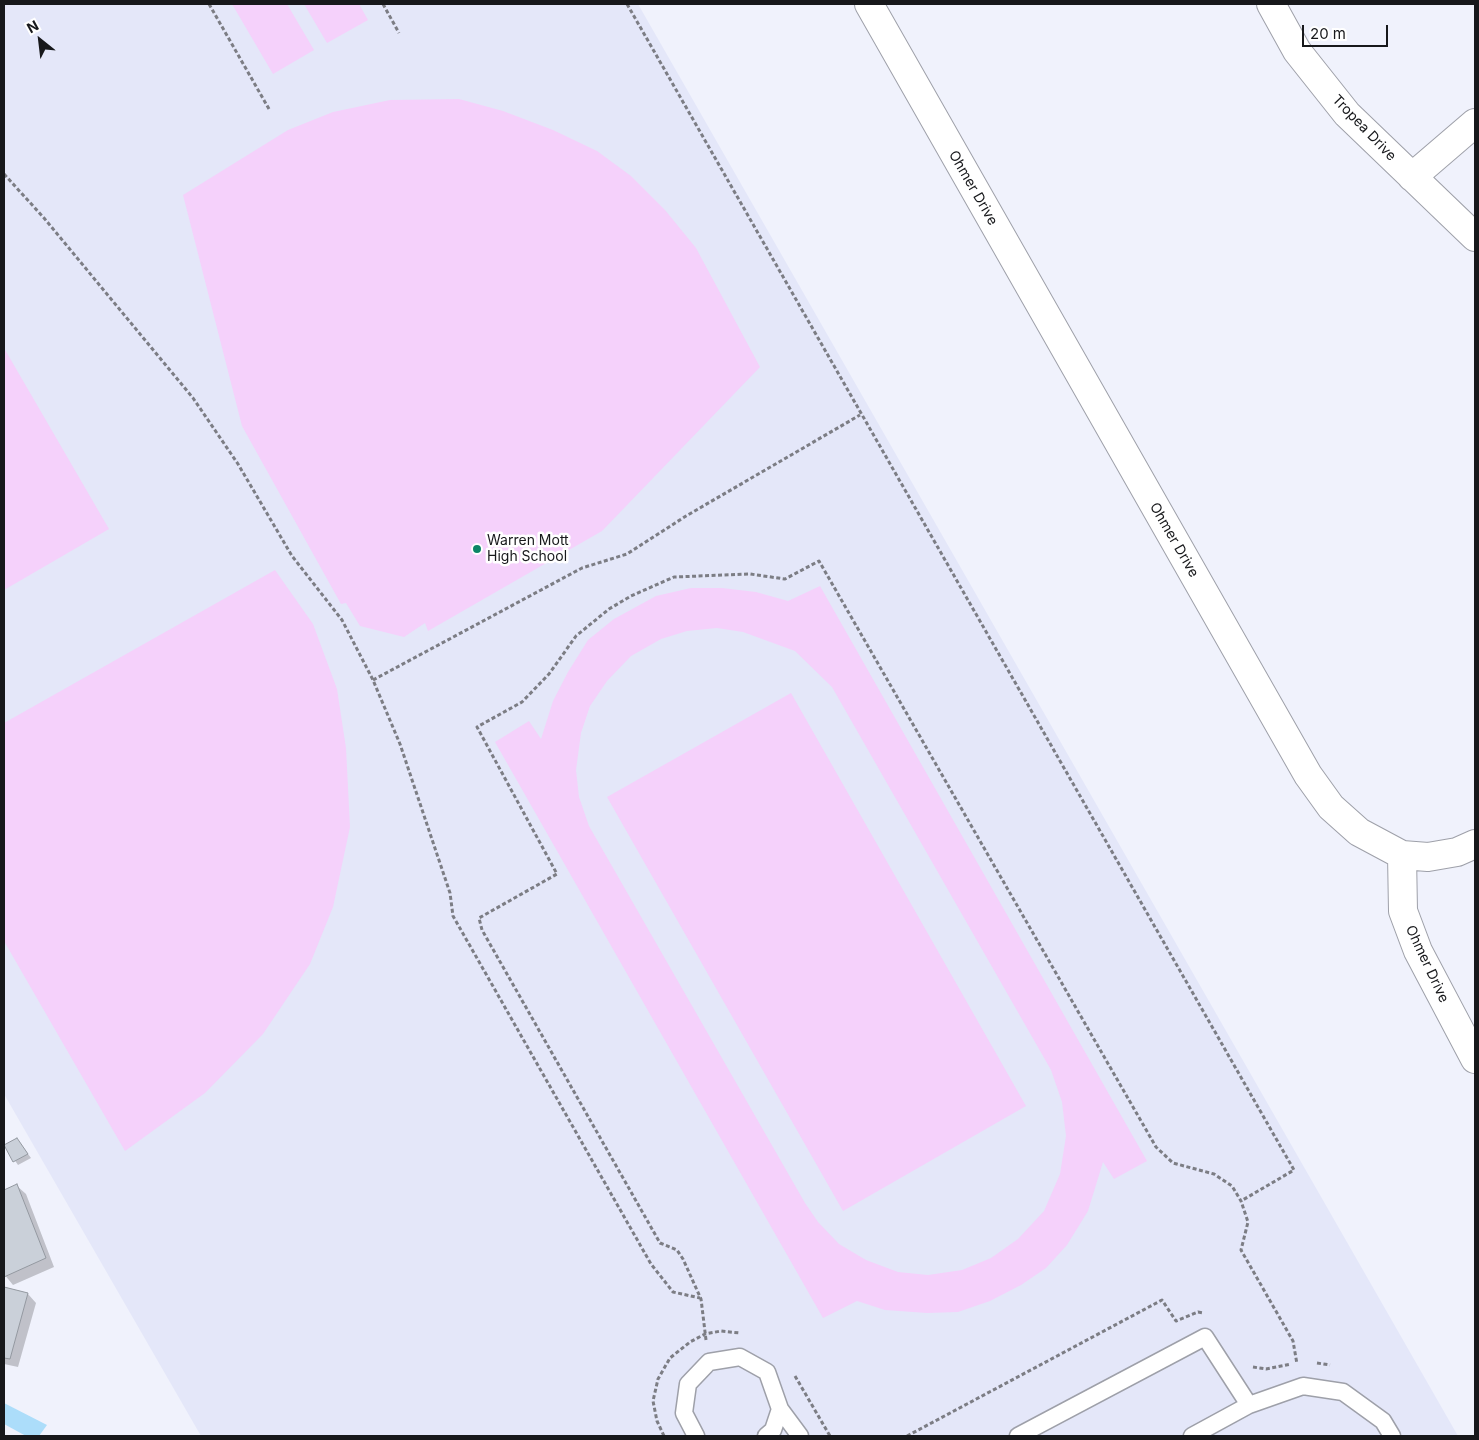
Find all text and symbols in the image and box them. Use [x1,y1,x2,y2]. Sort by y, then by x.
north arrow [15,15,65,65]
scale bar [1304,15,1390,47]
text: N [24,16,41,36]
text: 20 m [1310,24,1346,43]
street label: Tropea Drive [1328,92,1400,164]
street label: Ohmer Drive [945,148,1001,228]
street label: Ohmer Drive [1146,500,1202,580]
place label: Warren Mott High School [487,533,569,566]
marker: Warren Mott High School [471,543,483,555]
street label: Ohmer Drive [1402,923,1452,1005]

